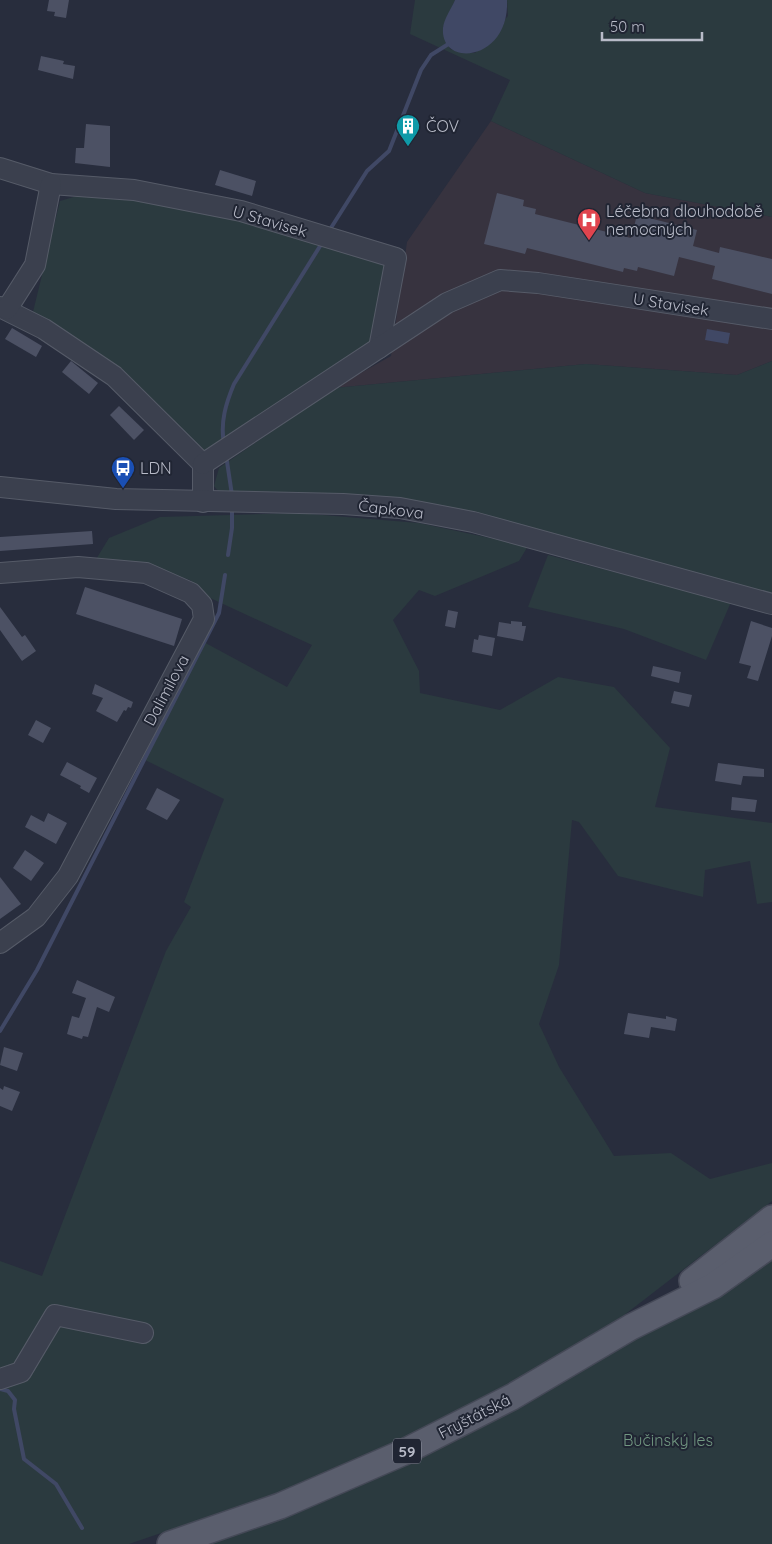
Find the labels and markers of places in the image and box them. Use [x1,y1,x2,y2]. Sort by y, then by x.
building icon: ČOV [395,113,421,147]
place label: ČOV [426,116,460,136]
place label: Léčebna dlouhodobě nemocných [606,201,763,239]
hospital icon: Léčebna dlouhodobě nemocných [576,207,602,241]
bus stop icon: LDN [110,455,136,489]
place label: LDN [140,458,172,478]

